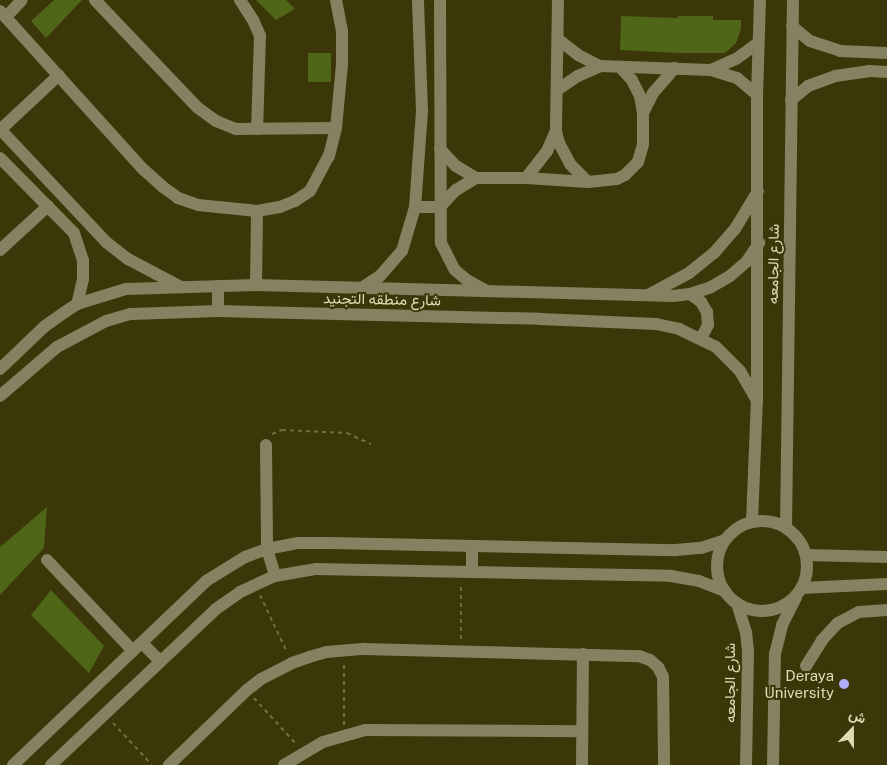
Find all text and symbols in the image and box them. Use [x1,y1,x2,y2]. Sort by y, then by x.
street label: شارع الجامعه [763,224,783,304]
street label: شارع منطقه التجنيد [323,289,441,309]
street label: شارع الجامعه [721,643,739,723]
place label: Deraya University [764,666,834,701]
marker: Deraya University [838,678,850,690]
north arrow [827,705,877,755]
text: ش [847,706,868,727]

